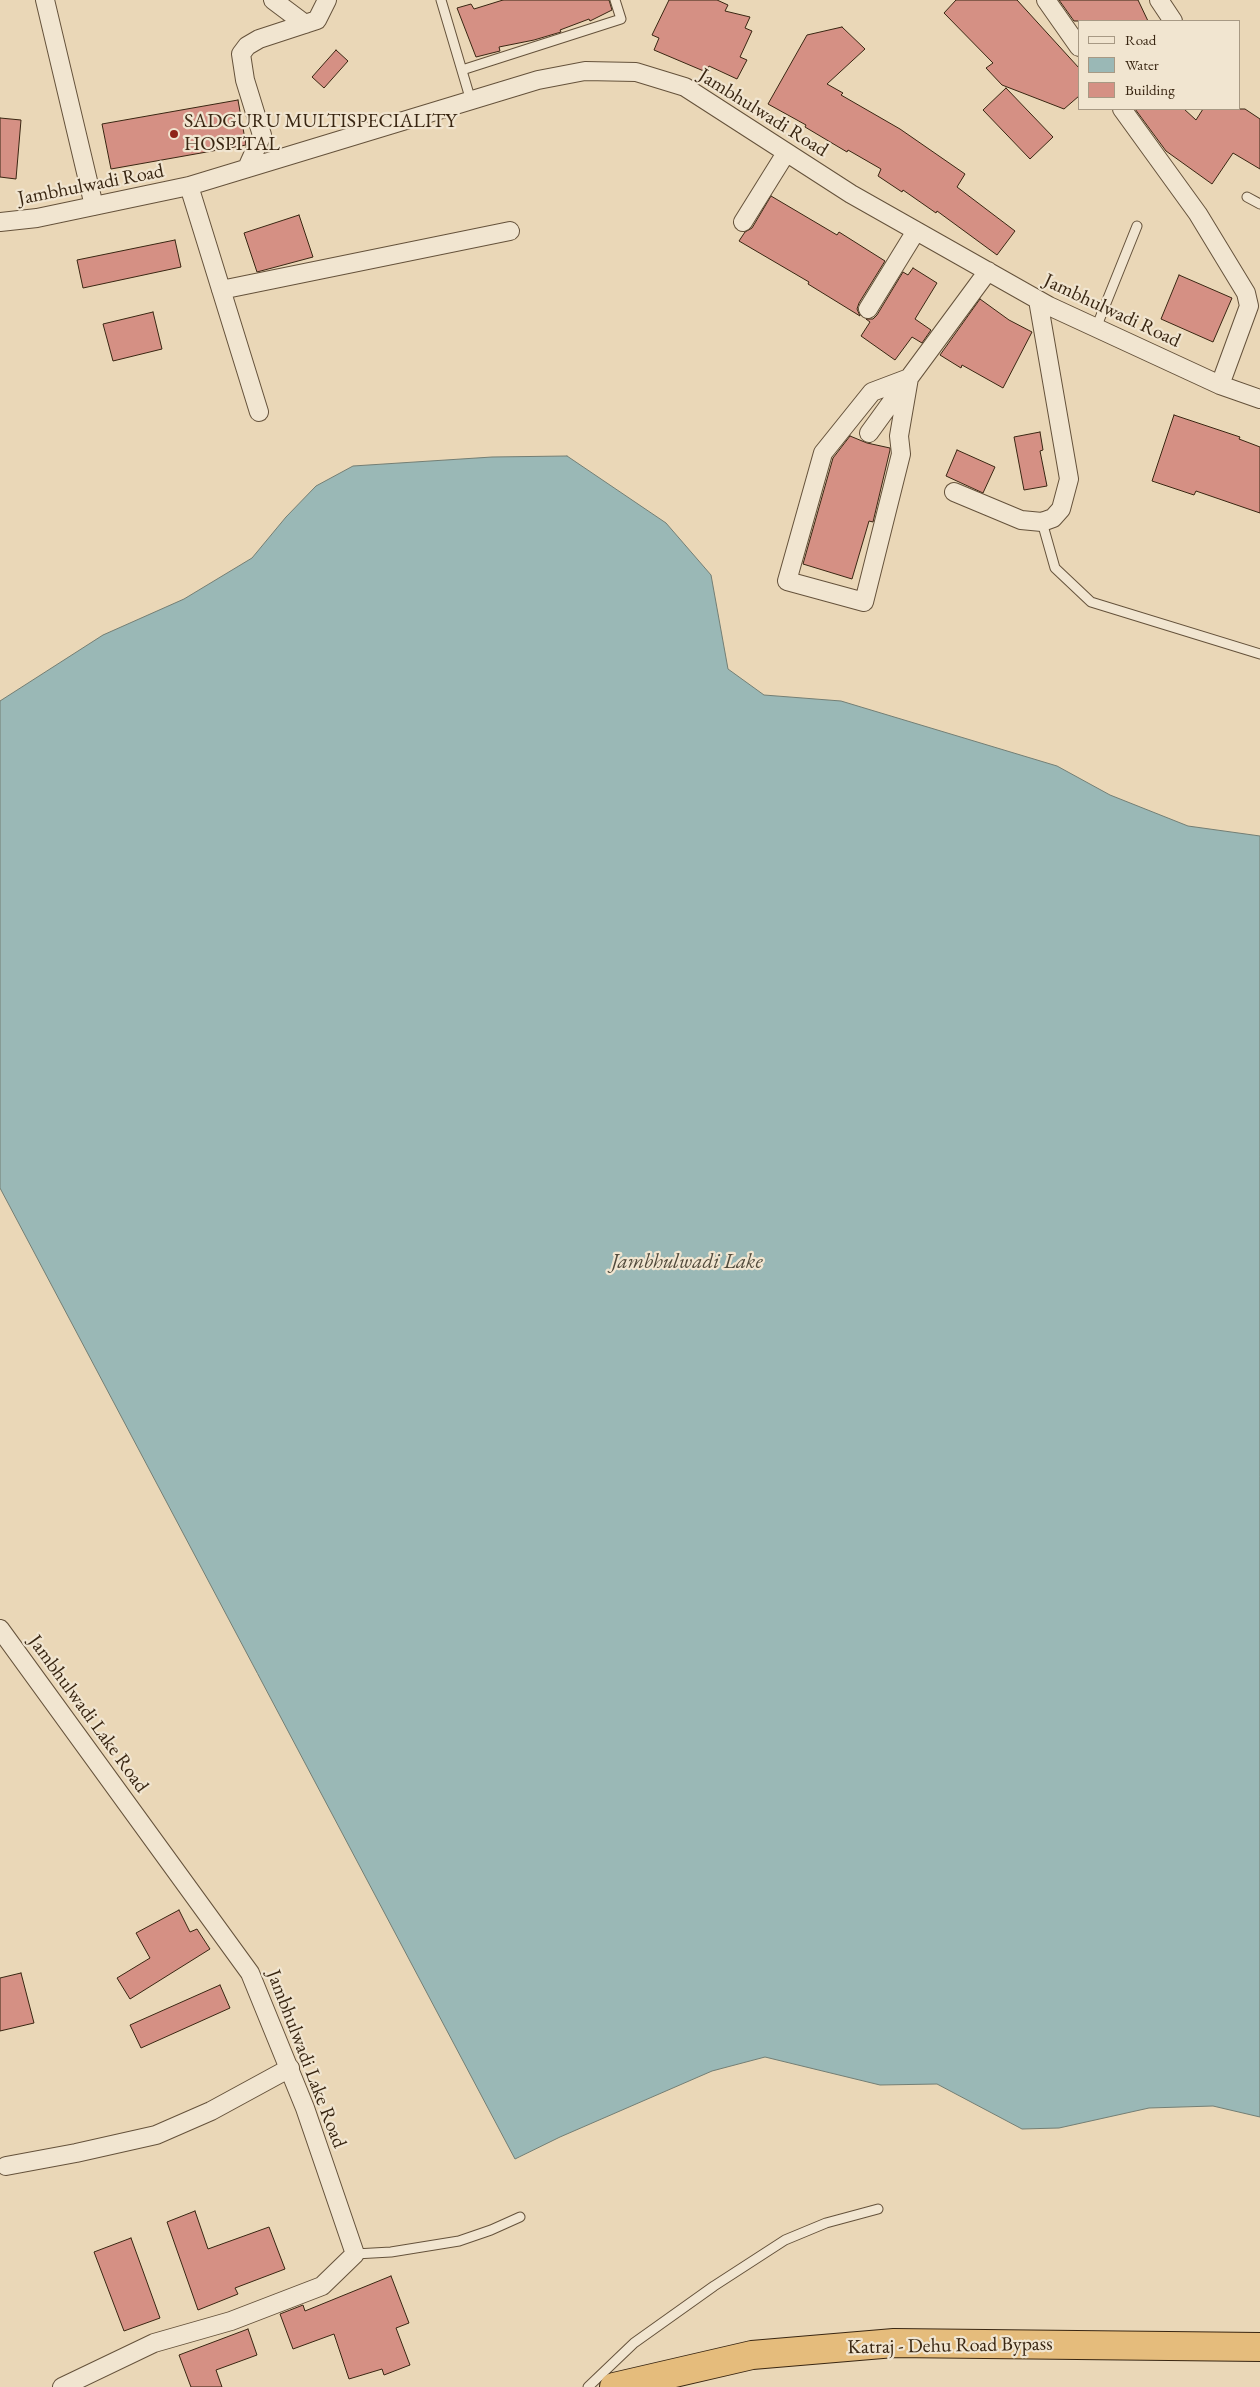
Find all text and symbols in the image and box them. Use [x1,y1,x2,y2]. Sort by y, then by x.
legend [1078,20,1240,110]
text: Road [1125,30,1156,49]
text: Water [1125,55,1159,74]
street label: Jambhulwadi Road [694,64,832,162]
text: Building [1125,80,1175,99]
place label: SADGURU MULTISPECIALITY HOSPITAL [184,110,457,157]
marker: SADGURU MULTISPECIALITY HOSPITAL [168,128,180,140]
street label: Jambhulwadi Road [16,159,166,211]
street label: Jambhulwadi Road [1040,269,1184,353]
water label: Jambhulwadi Lake [611,1249,763,1275]
street label: Jambhulwadi Lake Road [23,1630,153,1798]
street label: Jambhulwadi Lake Road [261,1966,351,2152]
street label: Katraj - Dehu Road Bypass [847,2332,1053,2360]

